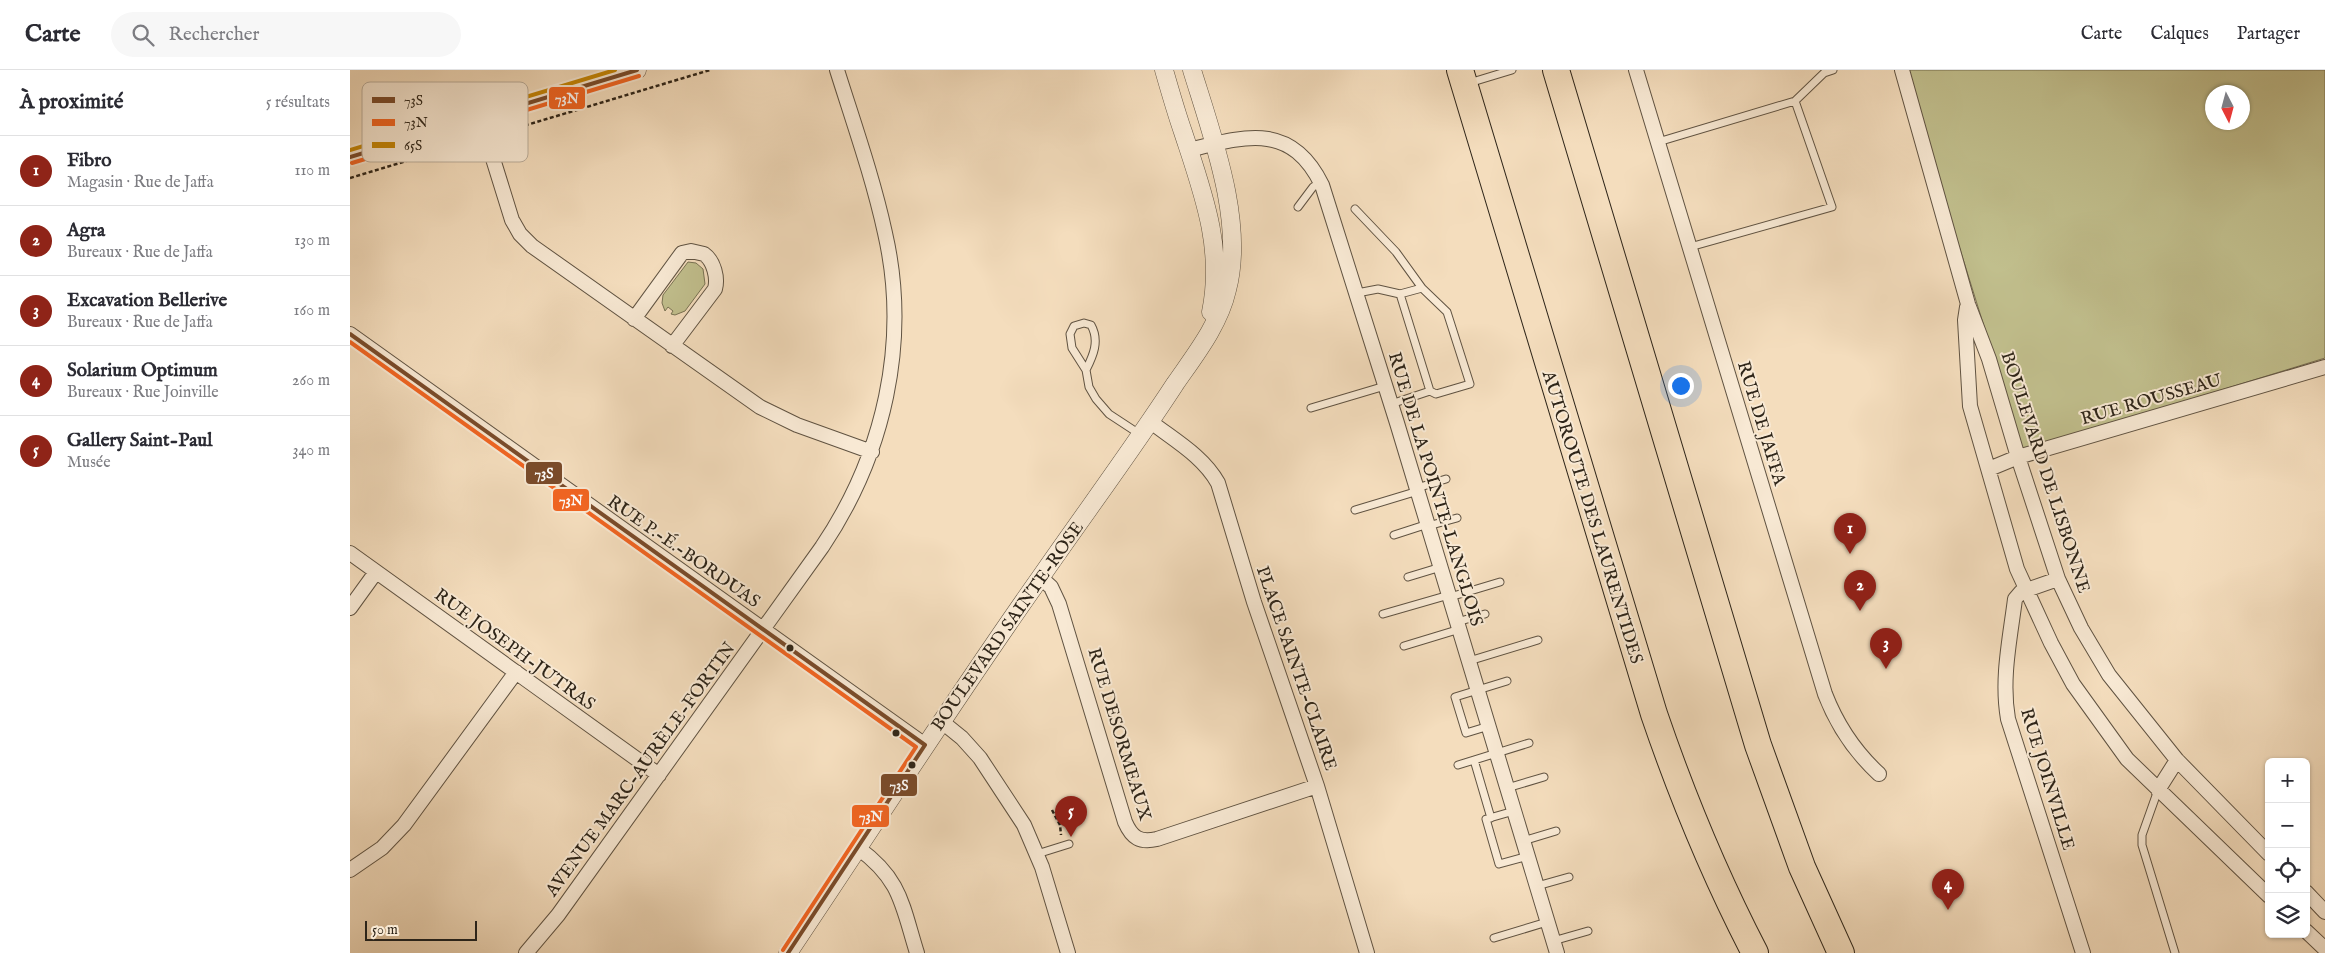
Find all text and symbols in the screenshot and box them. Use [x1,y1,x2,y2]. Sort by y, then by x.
search box [111,12,461,57]
text: Carte [25,19,81,50]
icon: search [129,21,157,49]
text: Rechercher [169,23,260,47]
text: Carte [2081,23,2122,46]
text: Calques [2150,23,2209,46]
text: Partager [2237,23,2300,46]
legend [362,82,528,162]
north arrow [2205,85,2250,130]
line badge: 73N [548,86,586,110]
text: À proximité [20,89,123,116]
text: 73N [555,90,579,108]
text: 73S [404,92,423,110]
text: 5 résultats [266,93,330,113]
text: 73N [404,114,428,132]
text: 65S [404,137,422,155]
text: Fibro [67,149,111,173]
text: 1 [33,161,39,181]
text: 110 m [294,161,330,181]
text: Magasin · Rue de Jaffa [67,173,214,193]
text: Agra [67,219,105,243]
text: 2 [32,231,40,251]
text: 130 m [294,231,330,251]
text: Bureaux · Rue de Jaffa [67,243,213,263]
text: Excavation Bellerive [67,289,227,313]
text: 3 [33,301,39,321]
text: 160 m [294,301,330,321]
text: Bureaux · Rue de Jaffa [67,313,213,333]
street label: RUE DE LA POINTE-LANGLOIS [1382,349,1487,629]
street label: BOULEVARD DE LISBONNE [1995,349,2095,596]
street label: RUE DE JAFFA [1731,358,1791,489]
text: Solarium Optimum [67,359,218,383]
street label: AUTOROUTE DES LAURENTIDES [1536,367,1647,667]
street label: RUE ROUSSEAU [2078,369,2225,432]
text: 4 [32,371,40,391]
text: 260 m [292,371,330,391]
your location [1668,373,1694,399]
text: Bureaux · Rue Joinville [67,383,219,403]
text: Gallery Saint-Paul [67,429,212,453]
text: 5 [33,441,39,461]
text: 340 m [292,441,330,461]
text: Musée [67,453,110,473]
line badge: 73S [525,461,563,485]
text: 73S [535,465,553,483]
line badge: 73N [552,488,590,512]
street label: RUE P.-É.-BORDUAS [602,489,765,614]
text: 73N [559,492,583,510]
pin: 1 [1834,513,1866,554]
street label: BOULEVARD SAINTE-ROSE [927,518,1090,736]
street label: PLACE SAINTE-CLAIRE [1250,563,1341,774]
pin: 2 [1844,570,1876,611]
street label: RUE JOSEPH-JUTRAS [429,584,599,716]
pin: 3 [1870,628,1902,669]
street label: AVENUE MARC-AURÈLE-FORTIN [539,637,742,902]
unlabelled marker [785,643,795,653]
street label: RUE DESORMEAUX [1081,645,1156,824]
street label: RUE JOINVILLE [2014,706,2079,853]
unlabelled marker [891,728,901,738]
map controls [2265,758,2310,938]
button: + [2265,758,2310,803]
unlabelled marker [907,760,917,770]
line badge: 73S [880,773,918,797]
text: 73S [890,777,908,795]
pin: 5 [1055,796,1087,837]
button: − [2265,803,2310,848]
line badge: 73N [851,804,890,828]
text: 73N [859,808,883,826]
button: locate [2265,848,2310,893]
pin: 4 [1932,869,1964,910]
button: layers [2265,893,2310,938]
scale bar [365,918,478,941]
text: 50 m [372,921,398,939]

